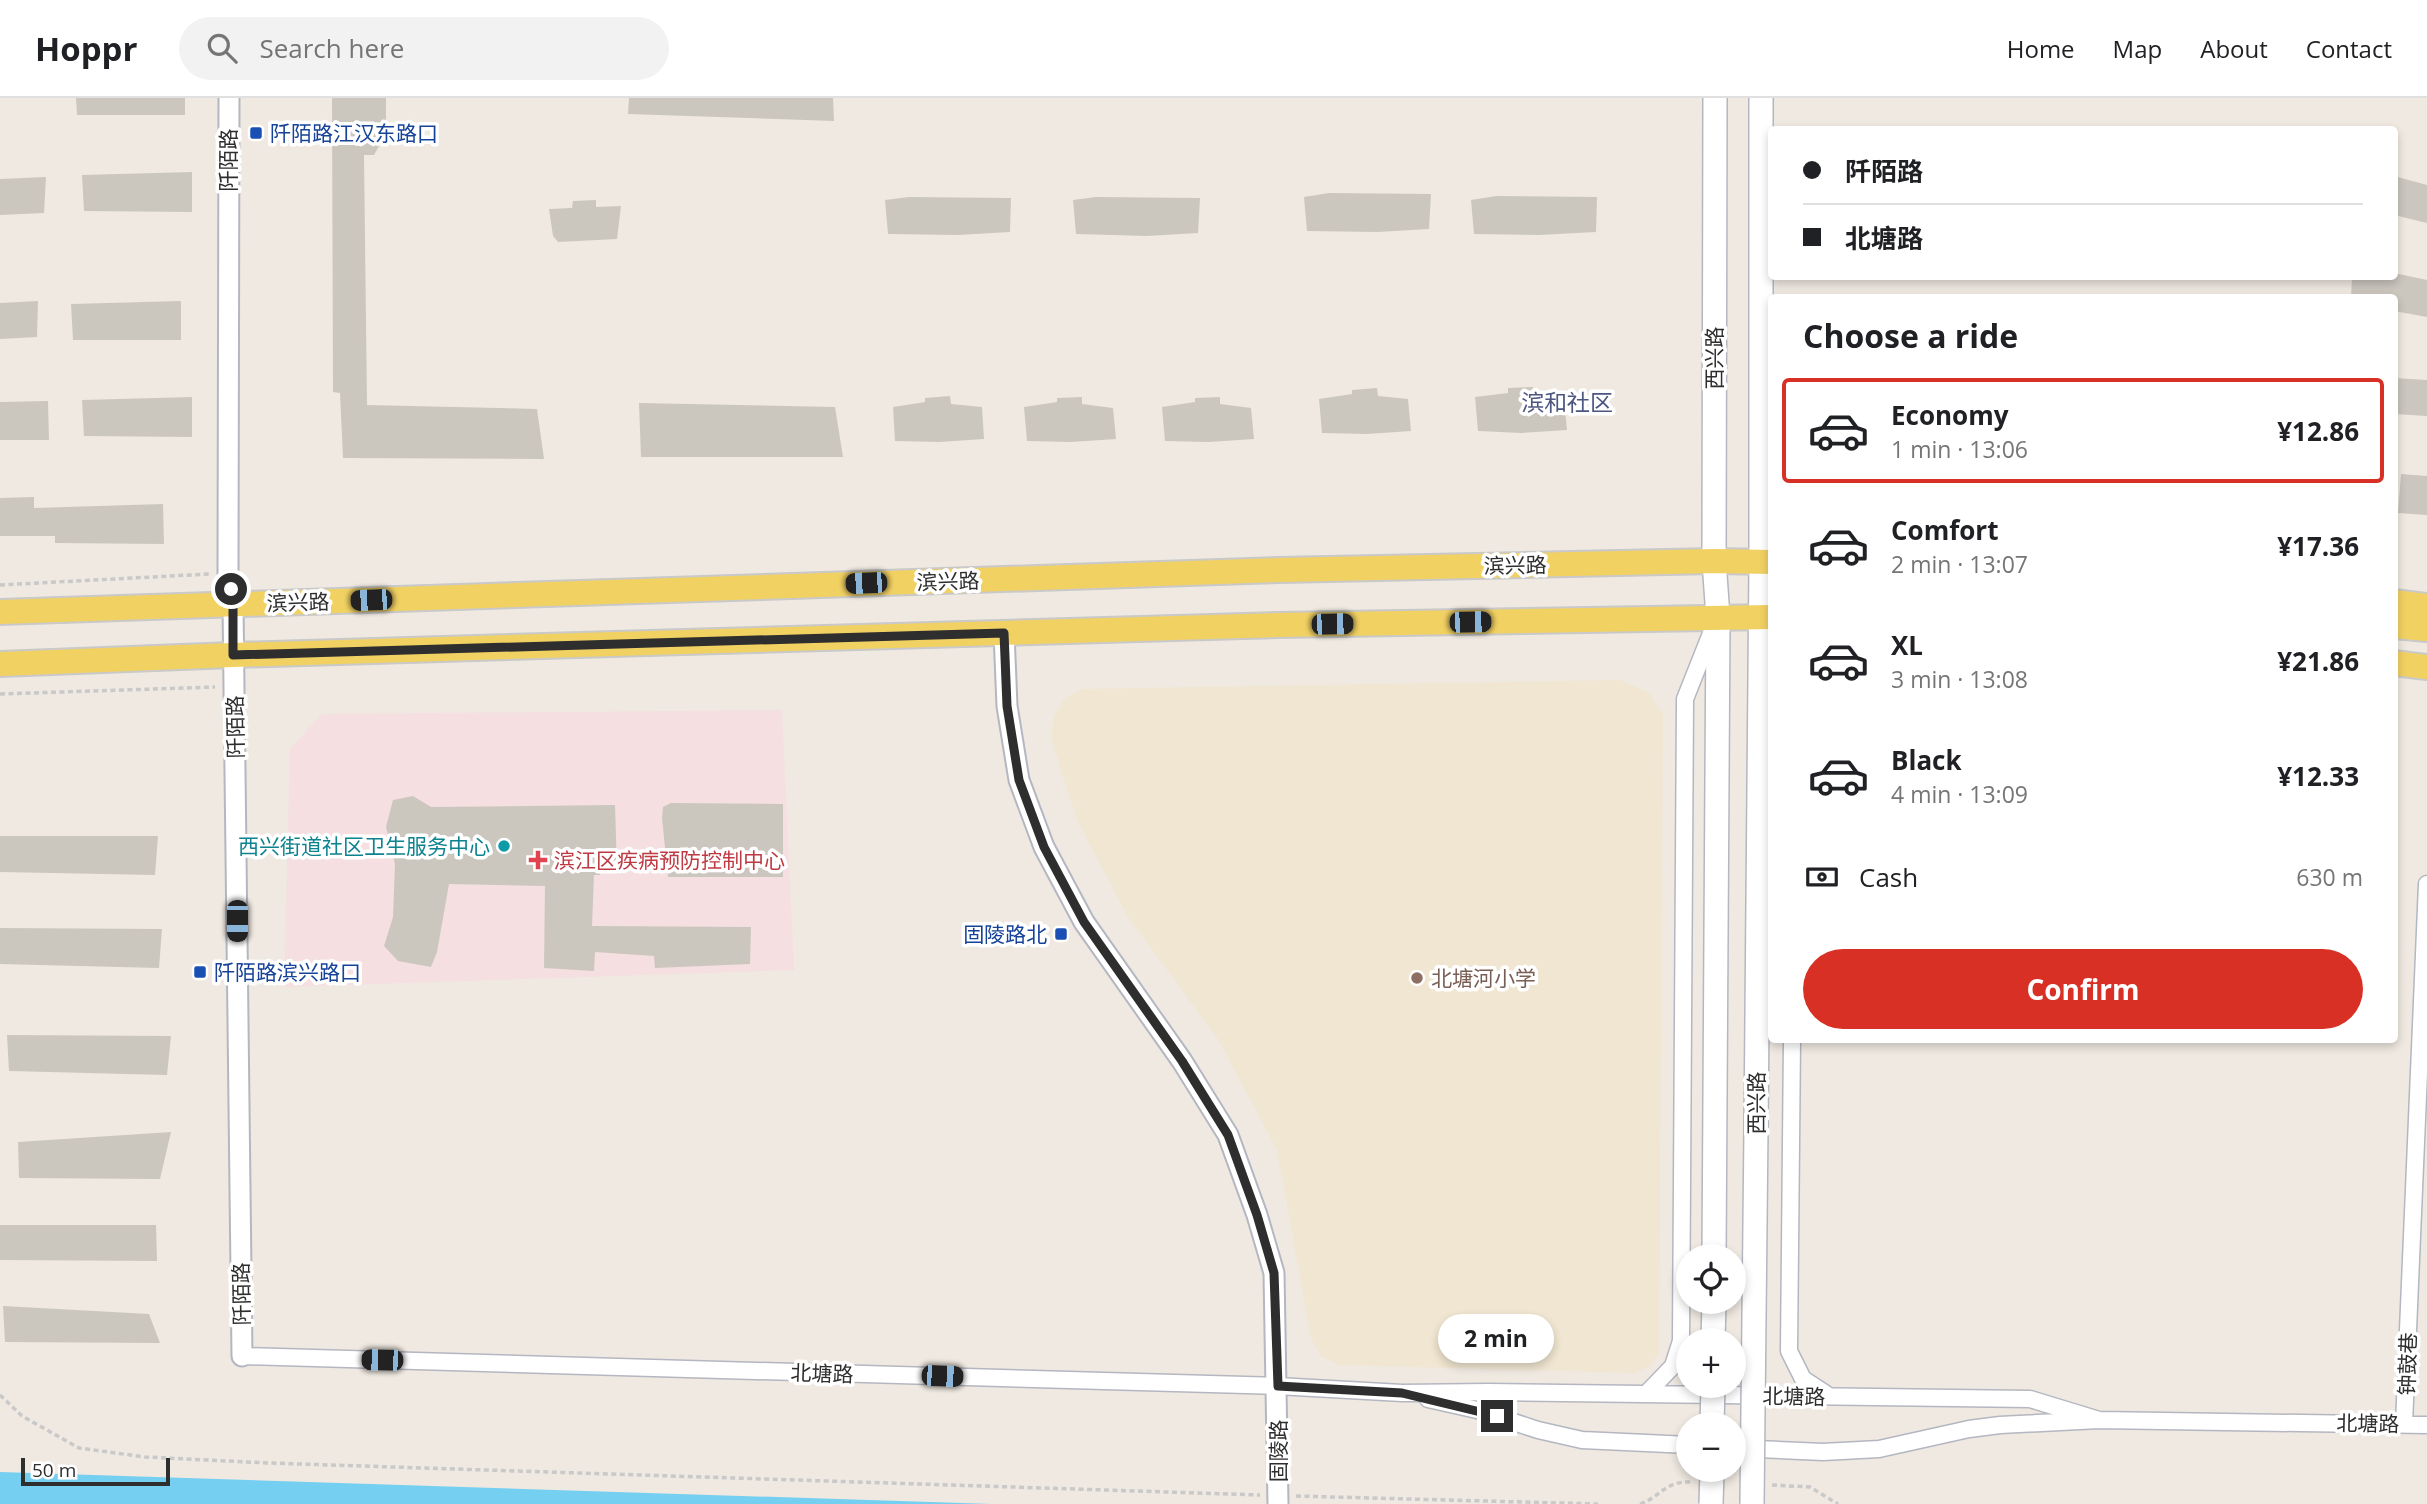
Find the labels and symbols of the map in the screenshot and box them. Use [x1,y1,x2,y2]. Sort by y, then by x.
place label: 阡陌路江汉东路口 [270,119,438,147]
marker: 阡陌路江汉东路口 [248,125,264,141]
street label: 阡陌路 [214,129,242,192]
street label: 西兴路 [1700,327,1728,390]
district label: 滨和社区 [1521,386,1613,418]
street label: 滨兴路 [1483,550,1547,580]
street label: 滨兴路 [916,566,980,596]
car [845,572,888,594]
route start [215,573,247,605]
street label: 滨兴路 [266,587,330,617]
car [350,589,393,611]
car [1449,611,1492,633]
car [1311,613,1354,635]
street label: 阡陌路 [220,695,250,759]
place label: 西兴街道社区卫生服务中心 [238,832,490,860]
marker: 西兴街道社区卫生服务中心 [496,838,512,854]
place label: 滨江区疾病预防控制中心 [554,846,785,874]
marker: 滨江区疾病预防控制中心 [528,850,548,870]
car [227,900,248,942]
place label: 固陵路北 [963,920,1047,948]
marker: 固陵路北 [1053,926,1069,942]
place label: 阡陌路滨兴路口 [214,958,361,986]
marker: 阡陌路滨兴路口 [192,964,208,980]
place label: 北塘河小学 [1431,964,1536,992]
marker: 北塘河小学 [1409,970,1425,986]
street label: 西兴路 [1742,1072,1770,1135]
street label: 阡陌路 [226,1262,256,1326]
callout: 2 min [1439,1314,1555,1364]
street label: 钟鼓巷 [2392,1332,2422,1396]
car [361,1349,404,1371]
street label: 北塘路 [790,1358,854,1388]
car [921,1365,964,1387]
street label: 北塘路 [1762,1381,1826,1411]
route end [1481,1400,1513,1432]
street label: 北塘路 [2336,1408,2400,1438]
street label: 固陵路 [1264,1420,1292,1483]
scale bar [21,1455,170,1487]

